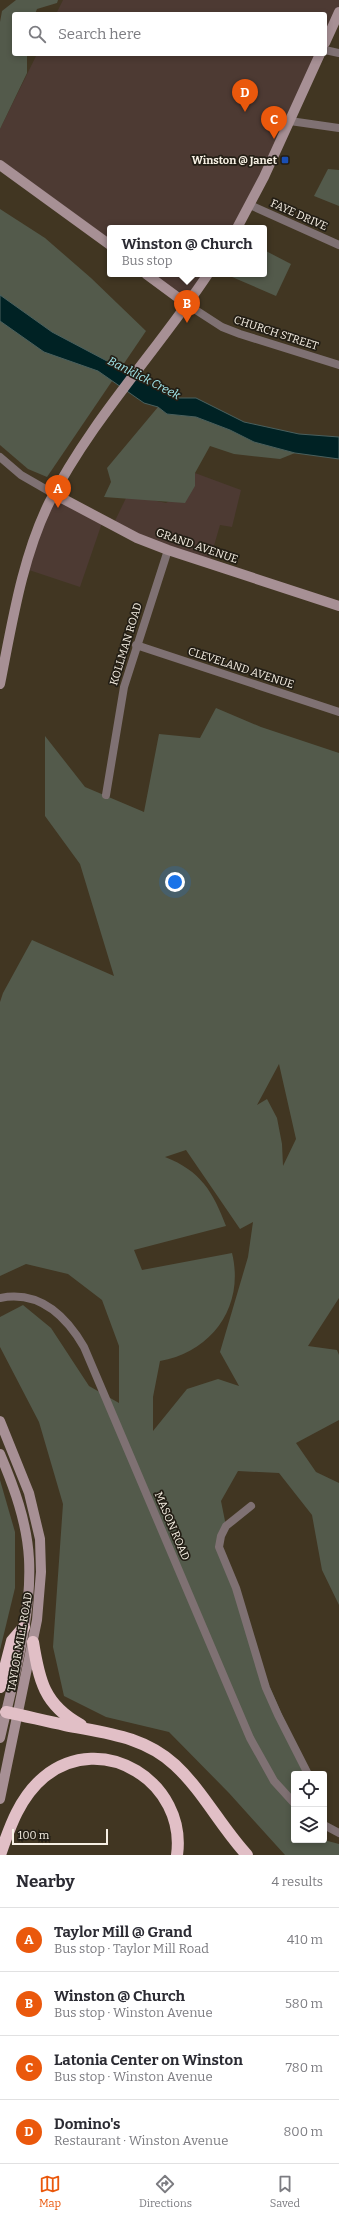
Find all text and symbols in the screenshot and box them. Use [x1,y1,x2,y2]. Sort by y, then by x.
search box [12,12,327,56]
icon: search [26,23,48,45]
text: Search here [58,25,141,43]
pin: D [232,79,258,112]
pin: C [261,106,287,139]
place label: Winston @ Janet [192,154,278,167]
marker: Winston @ Janet [280,155,290,165]
street label: FAYE DRIVE [268,197,330,233]
popup [107,225,267,277]
text: Winston @ Church [121,235,253,253]
text: Bus stop [121,253,172,268]
pin: B [174,290,200,323]
street label: CHURCH STREET [232,313,321,353]
water label: Banklick Creek [105,354,183,402]
pin: A [45,475,71,508]
street label: GRAND AVENUE [154,526,240,566]
street label: KOLLMAN ROAD [107,601,145,687]
street label: CLEVELAND AVENUE [186,645,296,691]
your location [165,872,185,892]
street label: MASON ROAD [152,1490,192,1562]
street label: TAYLOR MILL ROAD [5,1591,35,1693]
map controls [291,1771,327,1843]
button: locate [291,1771,327,1807]
button: layers [291,1807,327,1843]
scale bar [12,1827,108,1846]
text: 100 m [18,1829,49,1842]
text: Nearby [16,1871,75,1892]
text: 4 results [271,1874,323,1889]
text: Taylor Mill @ Grand [54,1923,192,1941]
text: A [24,1932,34,1947]
text: 410 m [287,1932,323,1947]
text: Bus stop · Taylor Mill Road [54,1941,209,1956]
text: Winston @ Church [54,1987,185,2005]
text: B [25,1996,33,2011]
text: 580 m [285,1996,323,2011]
text: Bus stop · Winston Avenue [54,2005,213,2020]
text: Latonia Center on Winston [54,2051,243,2069]
text: C [25,2060,33,2075]
text: 780 m [286,2060,323,2075]
text: Bus stop · Winston Avenue [54,2069,213,2084]
text: Domino's [54,2115,120,2133]
text: D [24,2124,34,2139]
text: 800 m [284,2124,323,2139]
text: Restaurant · Winston Avenue [54,2133,228,2148]
tab: Map [39,2173,61,2210]
tab: Directions [139,2173,192,2210]
tab: Saved [270,2173,300,2210]

